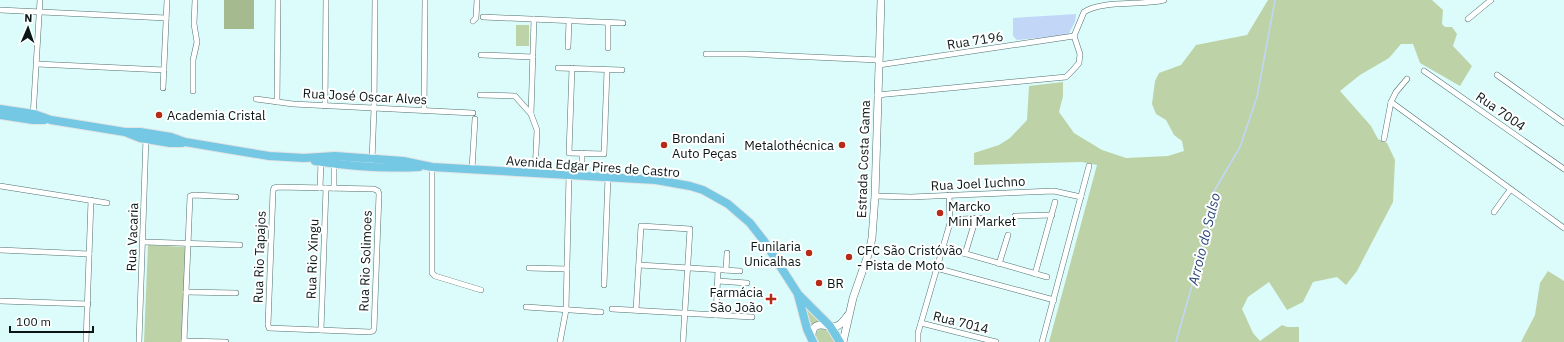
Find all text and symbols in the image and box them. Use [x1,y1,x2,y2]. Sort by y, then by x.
north arrow [8,8,48,48]
text: N [24,11,33,25]
street label: Rua 7196 [946,28,1005,53]
street label: Rua José Oscar Alves [302,85,428,108]
street label: Rua 7004 [1473,88,1529,135]
street label: Estrada Costa Gama [853,100,874,218]
place label: Academia Cristal [167,107,266,124]
marker: Academia Cristal [154,110,164,120]
place label: Brondani Auto Peças [672,130,737,162]
place label: Metalothécnica [744,137,834,154]
marker: Brondani Auto Peças [659,140,669,150]
marker: Metalothécnica [837,140,847,150]
street label: Avenida Edgar Pires de Castro [505,152,680,181]
street label: Rua Joel Iuchno [930,173,1026,194]
water label: Arroio do Salso [1184,191,1224,288]
place label: Marcko Mini Market [948,198,1016,230]
street label: Rua Vacaria [123,202,142,272]
marker: Marcko Mini Market [935,208,945,218]
street label: Rua Rio Solimoes [355,210,376,312]
street label: Rua Rio Tapajos [249,211,270,304]
street label: Rua Rio Xingu [303,219,322,300]
place label: Funilaria Unicalhas [744,238,801,270]
place label: CFC São Cristóvão - Pista de Moto [857,242,963,274]
marker: Funilaria Unicalhas [804,248,814,258]
marker: CFC São Cristóvão - Pista de Moto [844,252,854,262]
place label: BR [827,275,844,292]
marker: BR [814,278,824,288]
place label: Farmácia São João [710,284,763,316]
marker: Farmácia São João [766,294,776,304]
street label: Rua 7014 [931,307,991,338]
scale bar [10,308,93,334]
text: 100 m [16,314,51,329]

